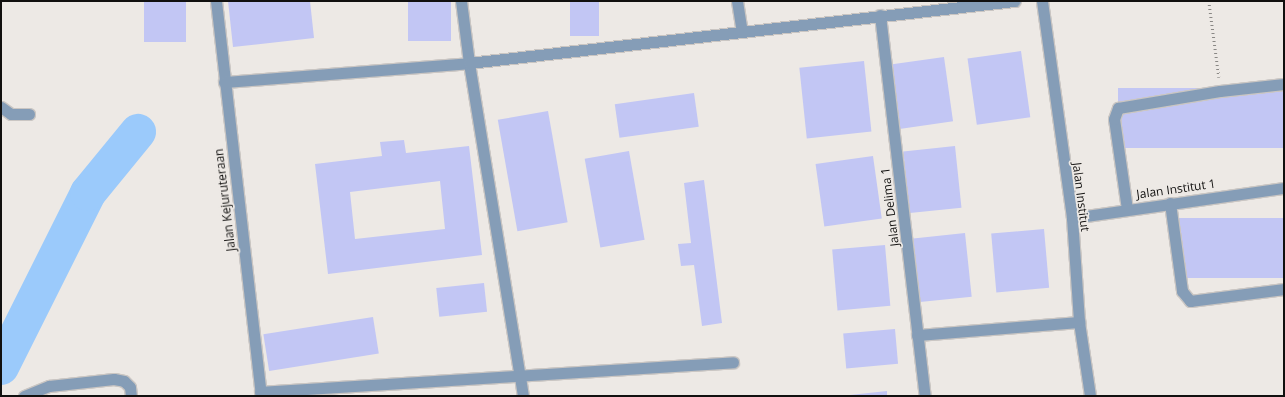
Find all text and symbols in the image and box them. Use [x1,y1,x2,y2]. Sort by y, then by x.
street label: Jalan Kejuruteraan [212,148,238,252]
street label: Jalan Institut [1070,162,1092,232]
street label: Jalan Delima 1 [878,167,902,247]
street label: Jalan Institut 1 [1136,176,1216,202]

